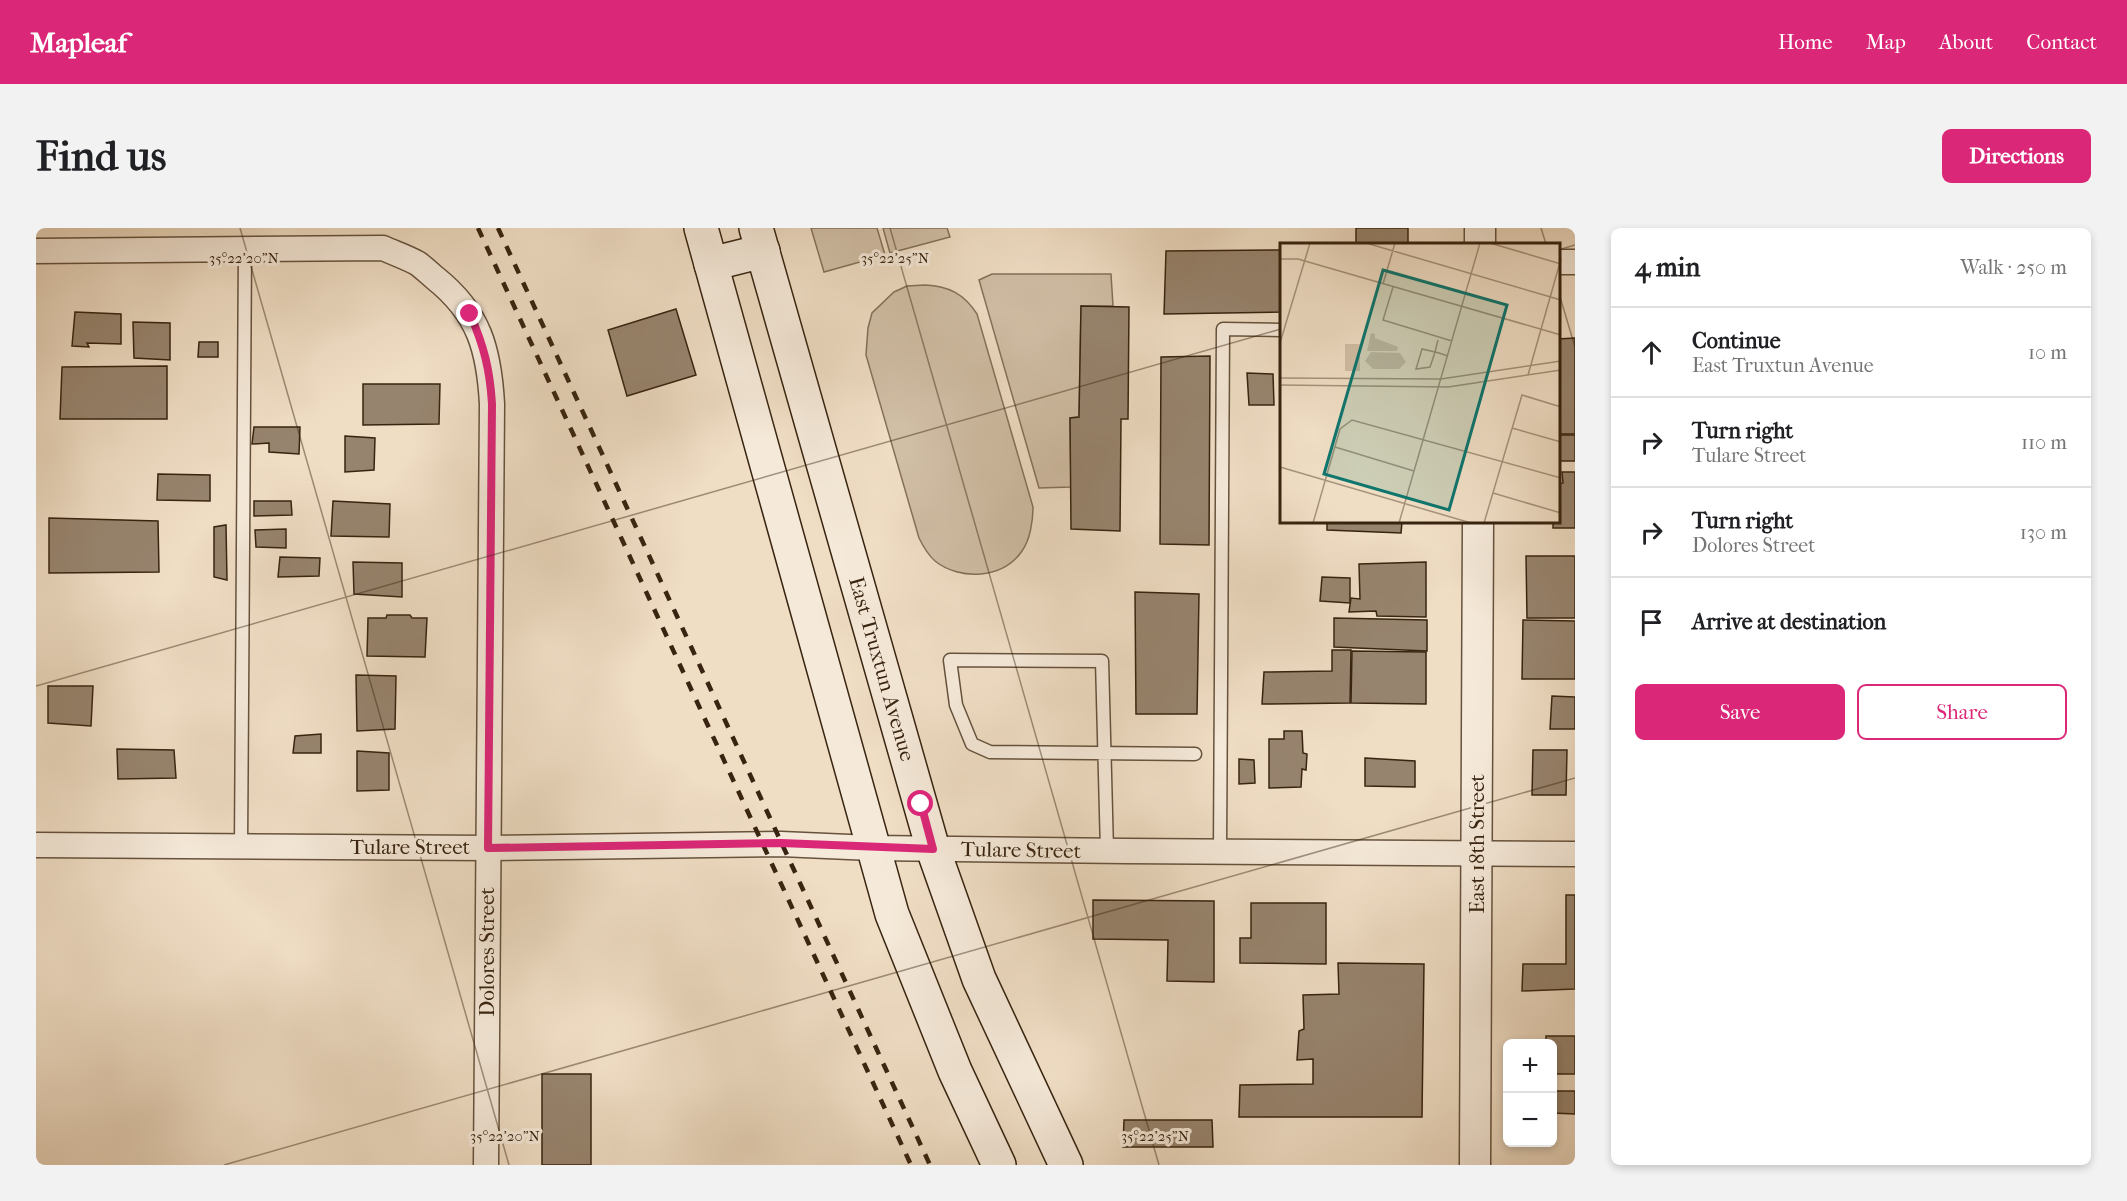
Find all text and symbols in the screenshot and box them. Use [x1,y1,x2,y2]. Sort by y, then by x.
text: Mapleaf [30,26,127,59]
text: Home [1778,30,1833,54]
text: Map [1866,30,1906,54]
text: About [1939,30,1993,54]
text: Contact [2026,30,2097,54]
button: Directions [1942,129,2091,183]
text: Find us [36,132,166,181]
inset map [1280,243,1560,524]
text: 35°22'20"N [209,249,280,267]
text: 35°22'25"N [861,249,930,267]
text: 4 min [1635,252,1700,283]
text: Walk · 250 m [1960,256,2067,279]
route end [456,300,482,326]
text: Continue [1692,328,1781,354]
icon: ahead [1635,336,1668,369]
text: 10 m [2028,341,2067,364]
text: East Truxtun Avenue [1692,354,1874,377]
text: Turn right [1692,418,1793,444]
icon: right [1635,426,1668,459]
text: 110 m [2021,431,2067,454]
text: Tulare Street [1692,444,1806,467]
text: Turn right [1692,508,1793,534]
icon: right [1635,516,1668,549]
text: 130 m [2020,521,2067,544]
text: Dolores Street [1692,534,1815,557]
street label: East Truxtun Avenue [844,574,920,764]
icon: arrive [1635,606,1668,639]
text: Arrive at destination [1692,609,1886,635]
button: Save [1635,684,1845,740]
button: Share [1857,684,2067,740]
street label: East 18th Street [1465,774,1489,914]
route start [907,790,933,816]
street label: Tulare Street [350,835,471,859]
street label: Tulare Street [961,837,1082,863]
street label: Dolores Street [475,887,499,1017]
map controls [1503,1039,1557,1147]
button: + [1503,1039,1557,1093]
button: − [1503,1093,1557,1147]
text: 35°22'20"N [470,1127,541,1145]
text: 35°22'25"N [1121,1127,1190,1145]

